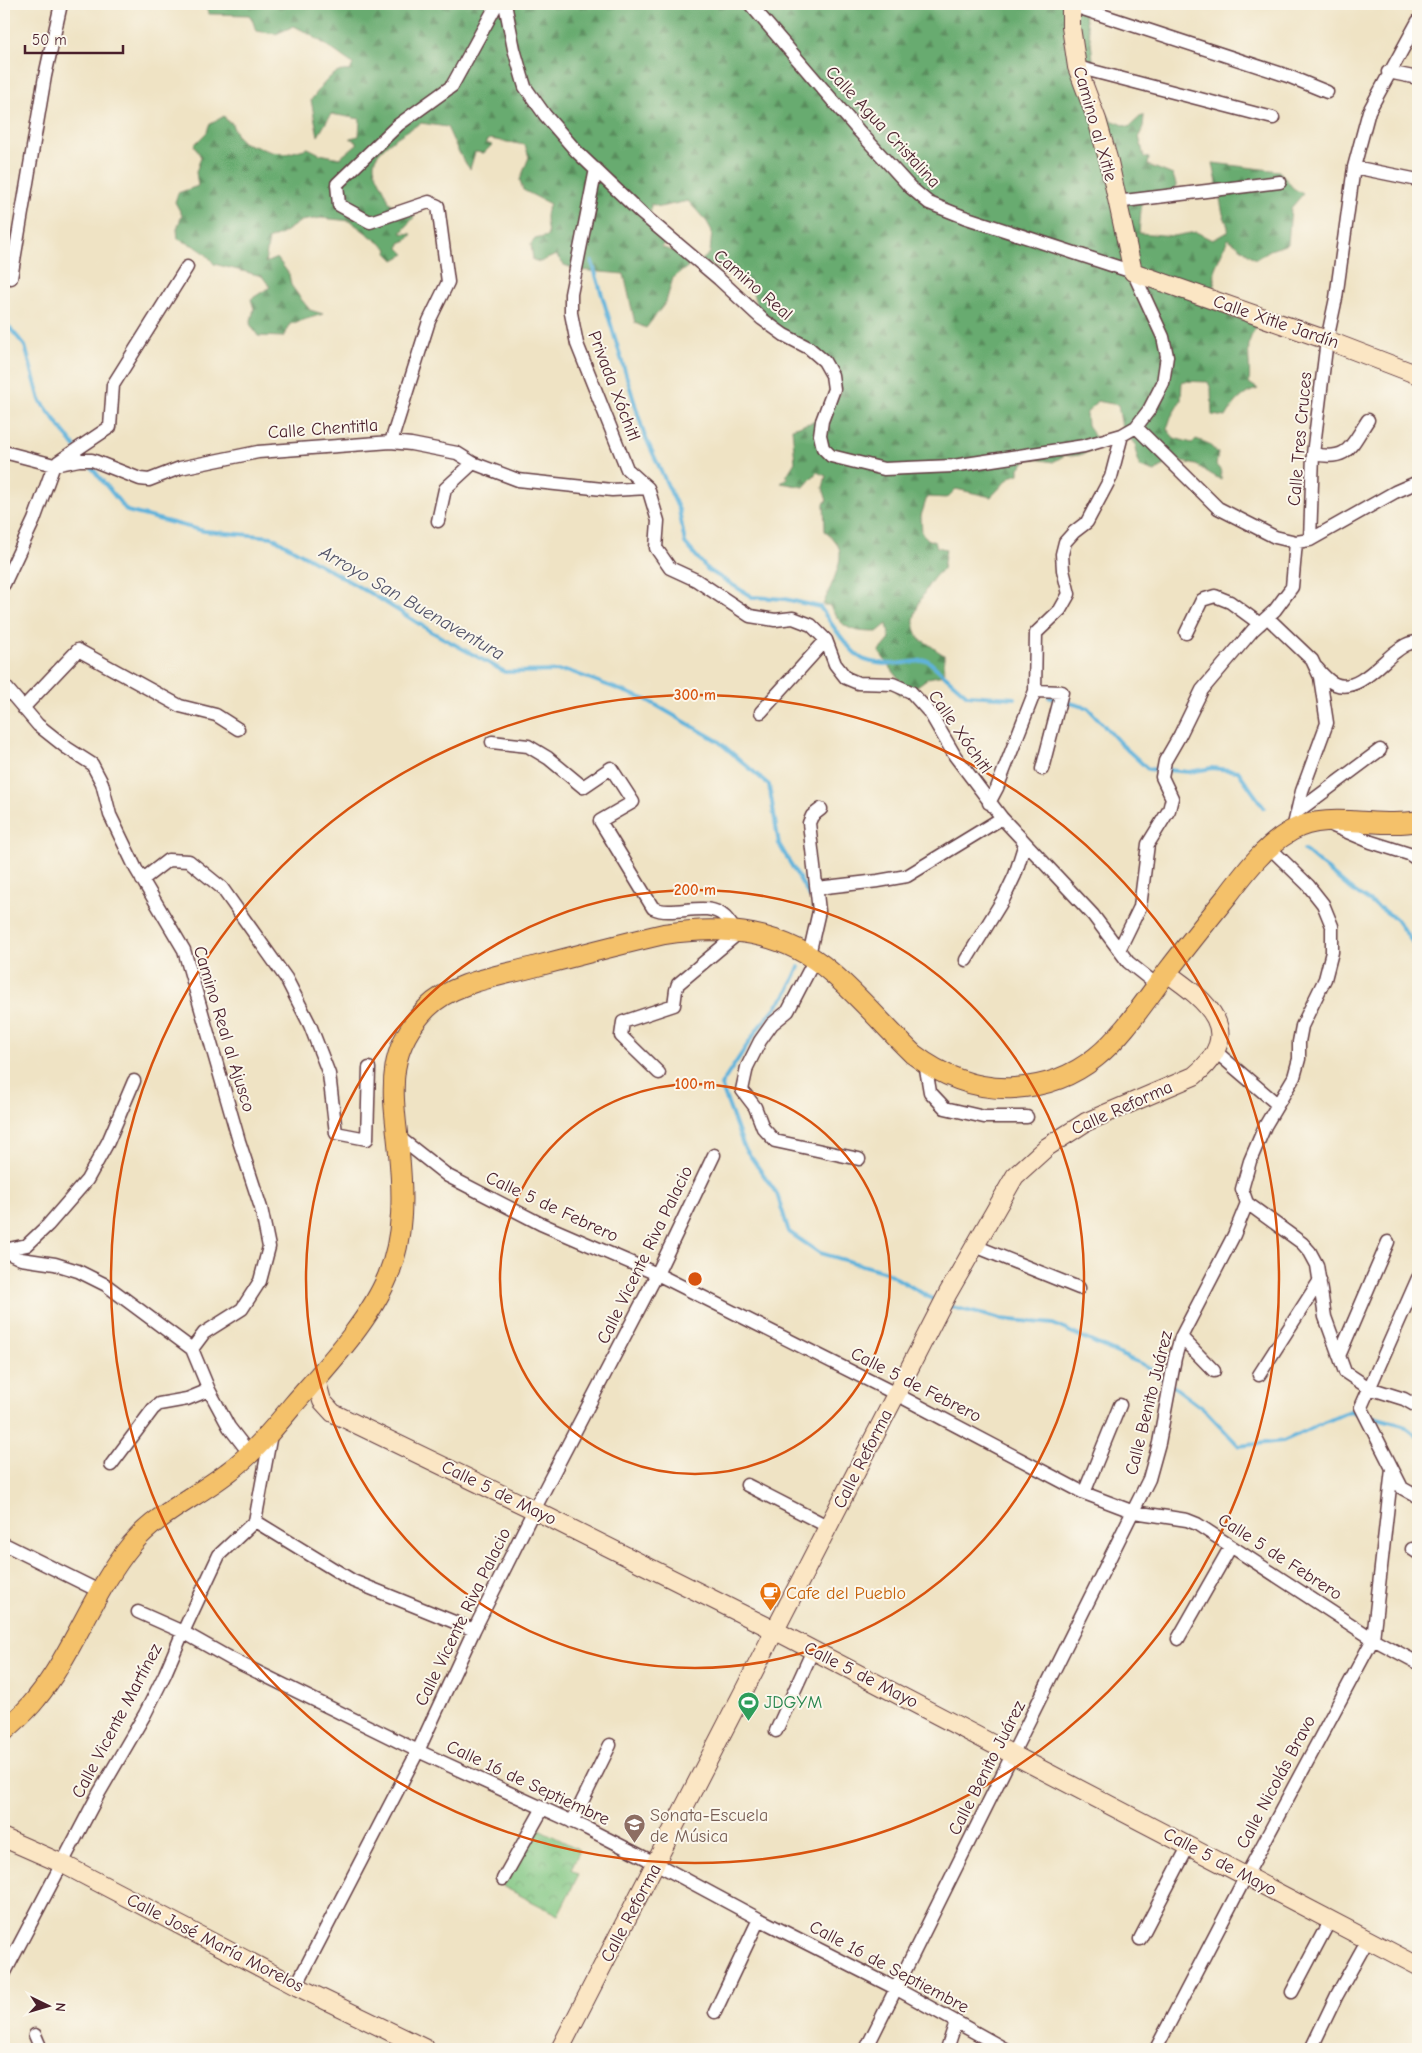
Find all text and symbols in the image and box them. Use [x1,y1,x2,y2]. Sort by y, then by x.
scale bar [25,22,122,54]
text: 50 m [32,31,67,49]
street label: Calle Agua Cristalina [821,62,945,192]
street label: Camino al Xitle [1069,64,1121,184]
street label: Camino Real [709,245,797,325]
street label: Calle Xitle Jardín [1210,291,1342,353]
street label: Privada Xóchitl [583,328,645,444]
street label: Calle Tres Cruces [1284,371,1316,507]
street label: Calle Chentitla [267,415,379,443]
water label: Arroyo San Buenaventura [315,541,509,665]
text: 300 m [674,686,716,704]
street label: Calle Xóchitl [924,686,996,778]
text: 200 m [674,881,716,899]
street label: Camino Real al Ajusco [189,944,259,1114]
text: 100 m [675,1075,715,1093]
street label: Calle Reforma [1068,1076,1176,1140]
street label: Calle Vicente Riva Palacio [593,1162,697,1348]
street label: Calle 5 de Febrero [482,1167,622,1247]
centre of rings [686,1270,704,1288]
street label: Calle Benito Juárez [1121,1328,1177,1477]
street label: Calle 5 de Febrero [847,1343,985,1427]
street label: Calle Reforma [829,1406,897,1512]
street label: Calle 5 de Mayo [438,1456,560,1530]
street label: Calle 5 de Febrero [1214,1509,1346,1605]
street label: Calle Vicente Riva Palacio [411,1524,515,1710]
cafe icon: Cafe del Pueblo [758,1581,782,1612]
place label: Cafe del Pueblo [786,1583,906,1604]
street label: Calle 5 de Mayo [800,1637,922,1713]
street label: Calle Vicente Martínez [67,1640,167,1802]
sports icon: JDGYM [736,1690,760,1721]
place label: JDGYM [764,1692,822,1713]
street label: Calle Benito Juárez [944,1697,1030,1839]
street label: Calle Nicolás Bravo [1232,1712,1320,1852]
street label: Calle 16 de Septiembre [443,1736,613,1830]
place label: Sonata-Escuela de Música [650,1805,768,1847]
school or university icon: Sonata-Escuela de Música [622,1813,646,1844]
street label: Calle 5 de Mayo [1160,1823,1280,1901]
street label: Calle Reforma [596,1860,666,1966]
street label: Calle José María Morelos [123,1889,307,1997]
street label: Calle 16 de Septiembre [806,1916,972,2018]
north arrow [22,1980,72,2030]
text: N [52,2002,69,2012]

